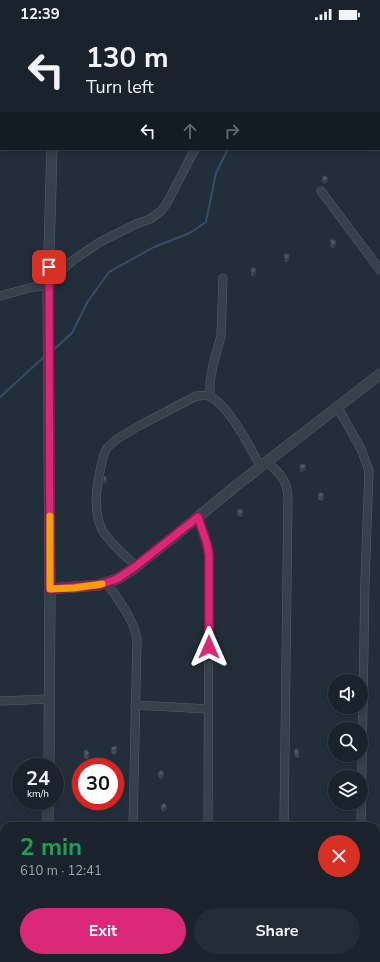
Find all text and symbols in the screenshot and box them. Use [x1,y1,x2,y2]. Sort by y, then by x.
text: 12:39 [20,4,60,24]
text: 130 m [86,39,169,77]
icon: left [20,44,72,96]
text: Turn left [86,75,154,99]
icon: left [137,120,159,142]
icon: ahead [179,120,201,142]
icon: right [221,120,243,142]
pin [32,250,66,284]
icon: arrive [38,256,60,278]
position arrow [188,626,230,668]
map controls [328,674,368,810]
button: sound [328,674,368,714]
button: search [328,722,368,762]
speed limit sign: 30 [72,758,124,810]
text: 24 [26,765,50,792]
button: layers [328,770,368,810]
text: km/h [27,787,49,801]
text: 2 min [20,831,82,863]
button: close [318,835,360,877]
text: 610 m · 12:41 [20,862,102,880]
button: Exit [20,908,186,954]
button: Share [194,908,360,954]

